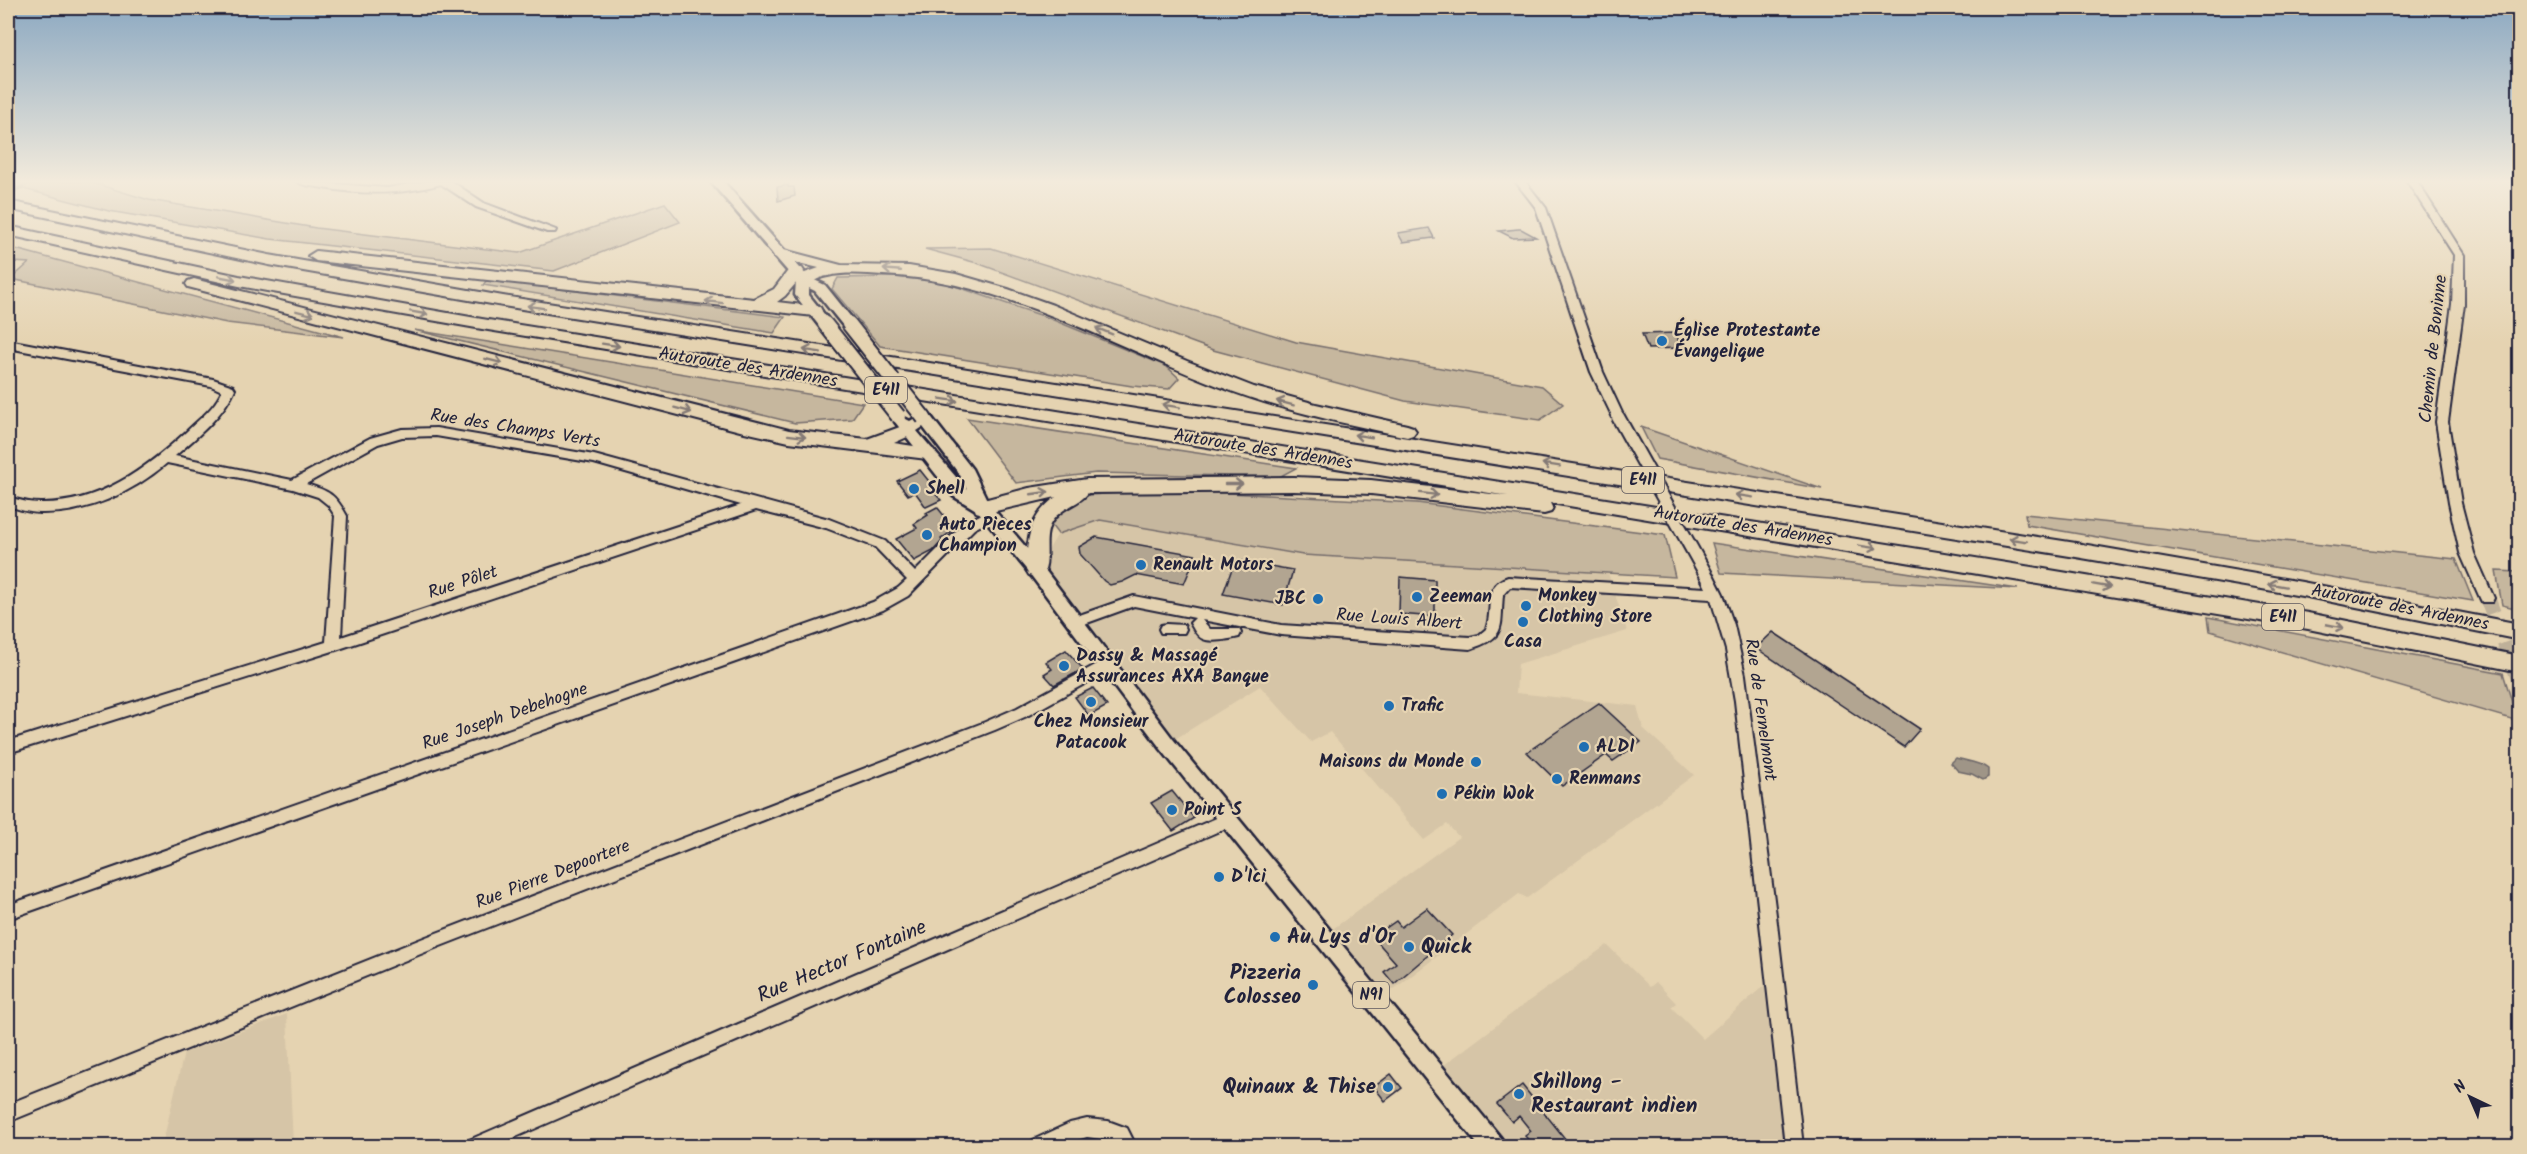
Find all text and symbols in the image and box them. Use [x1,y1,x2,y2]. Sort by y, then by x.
one-way arrow [882,264,902,275]
one-way arrow [217,273,237,284]
street label: Chemin de Boninne [2412,273,2456,425]
one-way arrow [705,296,725,307]
one-way arrow [527,301,547,312]
one-way arrow [296,308,315,319]
one-way arrow [409,308,429,319]
place label: Église Protestante Évangelique [1674,317,1820,367]
one-way arrow [1095,325,1114,336]
marker: Église Protestante Évangelique [1655,334,1669,348]
one-way arrow [601,340,621,351]
street label: Autoroute des Ardennes [657,340,840,397]
one-way arrow [802,345,822,356]
one-way arrow [485,356,504,368]
road number: E411 [865,377,907,403]
one-way arrow [939,395,958,406]
one-way arrow [1276,397,1295,409]
street label: Rue des Champs Verts [428,401,602,457]
one-way arrow [1161,401,1181,412]
one-way arrow [673,405,692,417]
street label: Autoroute des Ardennes [1172,422,1355,479]
one-way arrow [1354,430,1374,441]
one-way arrow [787,431,807,442]
one-way arrow [1542,460,1562,471]
road number: E411 [1622,467,1664,493]
place label: Shell [926,475,965,504]
one-way arrow [1224,478,1244,490]
marker: Shell [907,482,921,496]
one-way arrow [1029,488,1049,499]
one-way arrow [1418,489,1438,500]
one-way arrow [1735,490,1754,501]
street label: Autoroute des Ardennes [1652,499,1835,556]
place label: Auto Pieces Champion [939,511,1032,561]
marker: Auto Pieces Champion [920,528,934,542]
one-way arrow [2009,535,2029,546]
one-way arrow [1858,542,1878,553]
place label: Renault Motors [1153,551,1274,580]
street label: Rue Pôlet [424,558,503,608]
marker: Renault Motors [1134,558,1148,572]
street label: Autoroute des Ardennes [2309,577,2492,640]
one-way arrow [2267,579,2287,590]
one-way arrow [2092,581,2111,592]
place label: Monkey Clothing Store [1538,582,1652,632]
place label: Zeeman [1429,583,1492,612]
place label: JBC [1275,585,1306,614]
marker: Zeeman [1410,590,1424,604]
marker: JBC [1311,592,1325,606]
marker: Monkey Clothing Store [1519,599,1533,613]
street label: Rue Louis Albert [1335,601,1464,639]
road number: E411 [2262,604,2304,630]
marker: Casa [1516,615,1530,629]
one-way arrow [2325,621,2345,632]
place label: Casa [1504,628,1542,657]
street label: Rue de Fernelmont [1736,637,1784,784]
place label: Dassy & Massagé Assurances AXA Banque [1076,642,1269,692]
marker: Dassy & Massagé Assurances AXA Banque [1057,659,1071,673]
street label: Rue Joseph Debehogne [418,675,592,759]
place label: Trafic [1401,692,1445,721]
marker: Chez Monsieur Patacook [1084,695,1098,709]
marker: Trafic [1382,699,1396,713]
place label: Chez Monsieur Patacook [1034,708,1150,758]
place label: ALDI [1596,733,1635,762]
marker: ALDI [1577,740,1591,754]
place label: Maisons du Monde [1319,748,1464,777]
marker: Maisons du Monde [1469,755,1483,769]
place label: Renmans [1569,765,1641,794]
marker: Renmans [1550,772,1564,786]
place label: Pékin Wok [1454,780,1535,809]
marker: Pékin Wok [1435,787,1449,801]
place label: Point S [1184,796,1242,825]
marker: Point S [1165,803,1179,817]
street label: Rue Pierre Depoortere [471,832,635,918]
place label: D'Ici [1231,863,1266,892]
marker: D'Ici [1212,870,1226,884]
street label: Rue Hector Fontaine [752,911,932,1013]
place label: Au Lys d'Or [1287,921,1397,954]
marker: Au Lys d'Or [1268,930,1282,944]
place label: Quick [1421,931,1472,964]
marker: Quick [1402,940,1416,954]
place label: Pizzeria Colosseo [1224,957,1301,1014]
marker: Pizzeria Colosseo [1306,978,1320,992]
road number: N91 [1353,982,1389,1008]
place label: Shillong - Restaurant indien [1531,1066,1697,1123]
north arrow [2440,1067,2500,1127]
place label: Quinaux & Thise [1223,1071,1376,1104]
text: N [2448,1075,2473,1100]
marker: Quinaux & Thise [1381,1080,1395,1094]
marker: Shillong - Restaurant indien [1512,1087,1526,1101]

